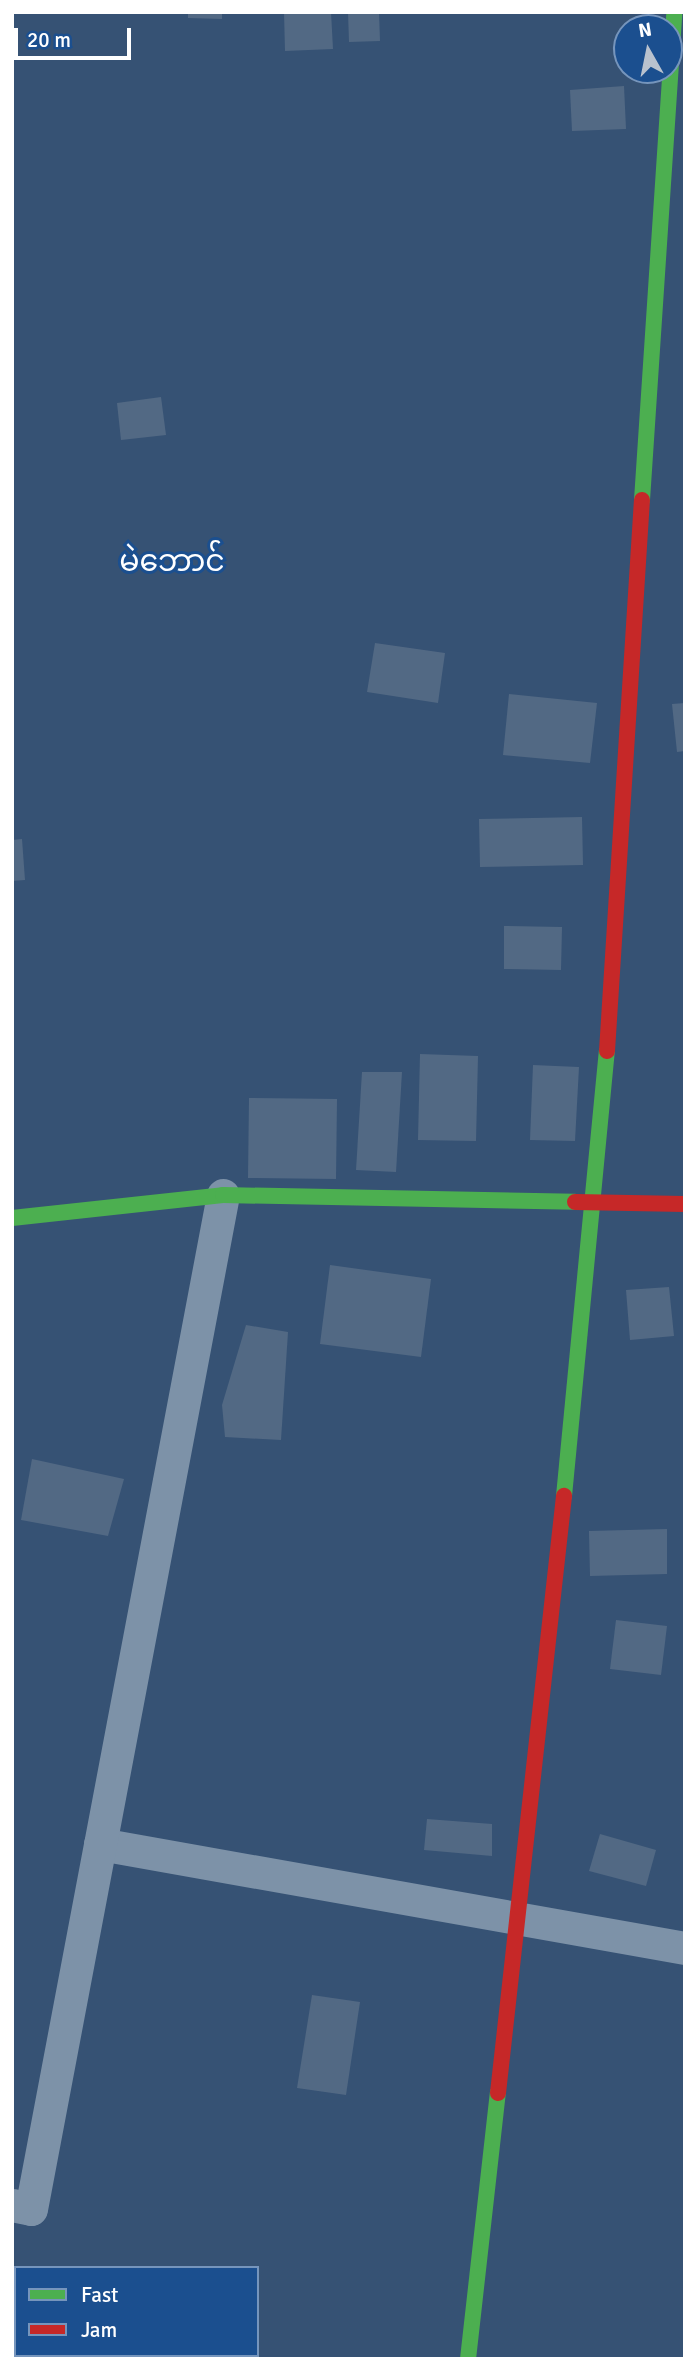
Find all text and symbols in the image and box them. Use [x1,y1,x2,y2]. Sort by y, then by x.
scale bar [18,14,135,58]
north arrow [613,14,683,84]
text: N [637,17,653,43]
text: 20 m [27,27,71,53]
district label: မဲဘောင် [119,544,225,580]
legend [14,2266,259,2357]
text: Fast [81,2282,118,2308]
text: Jam [81,2317,117,2343]

